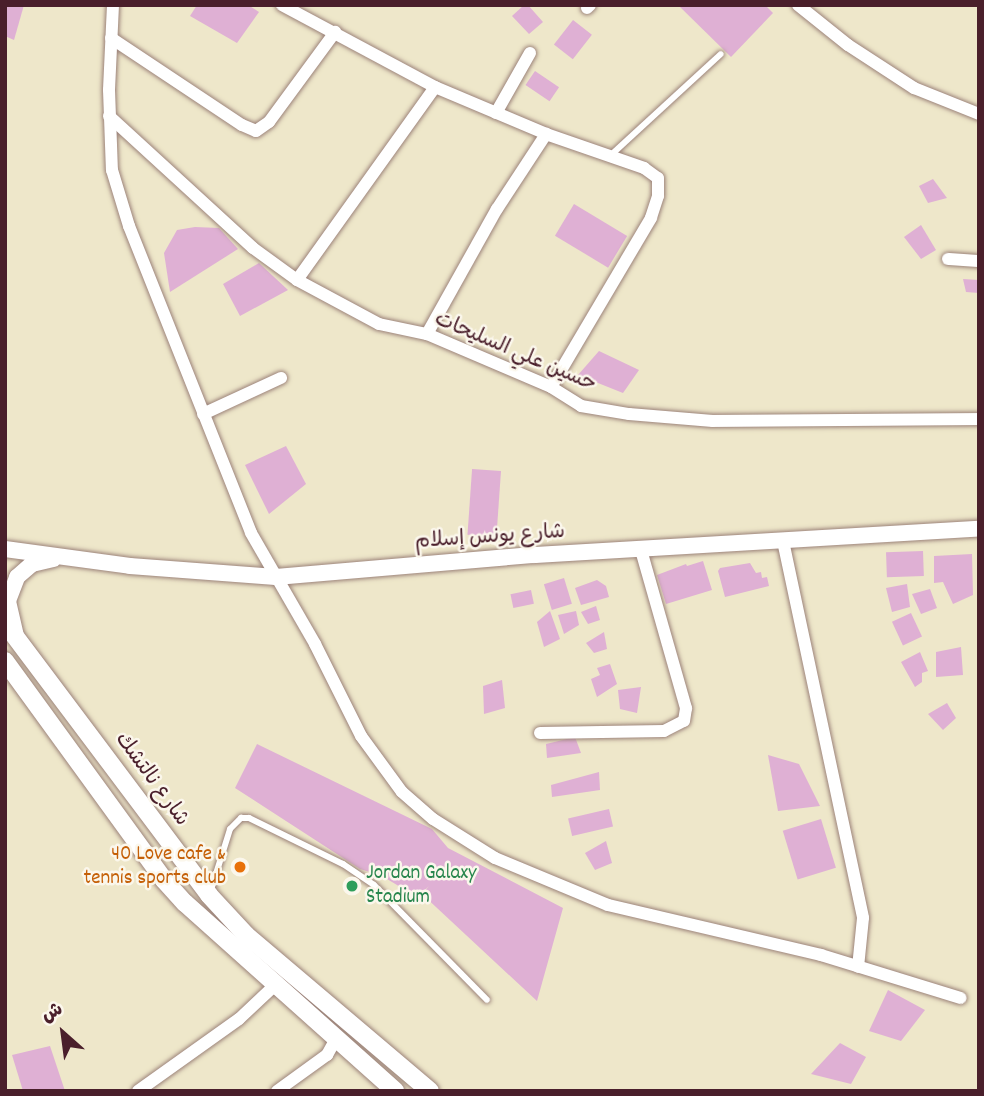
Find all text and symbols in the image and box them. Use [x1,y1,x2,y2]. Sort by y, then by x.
street label: حسين علي السليحات [430,308,600,398]
street label: شارع يونس إسلام [414,520,566,556]
street label: شارع نالتشك [109,728,193,832]
place label: 40 Love cafe & tennis sports club [83,842,226,892]
marker: 40 Love cafe & tennis sports club [232,859,248,875]
place label: Jordan Galaxy Stadium [366,861,477,911]
marker: Jordan Galaxy Stadium [344,878,360,894]
text: ش [37,997,68,1031]
north arrow [28,998,98,1068]

